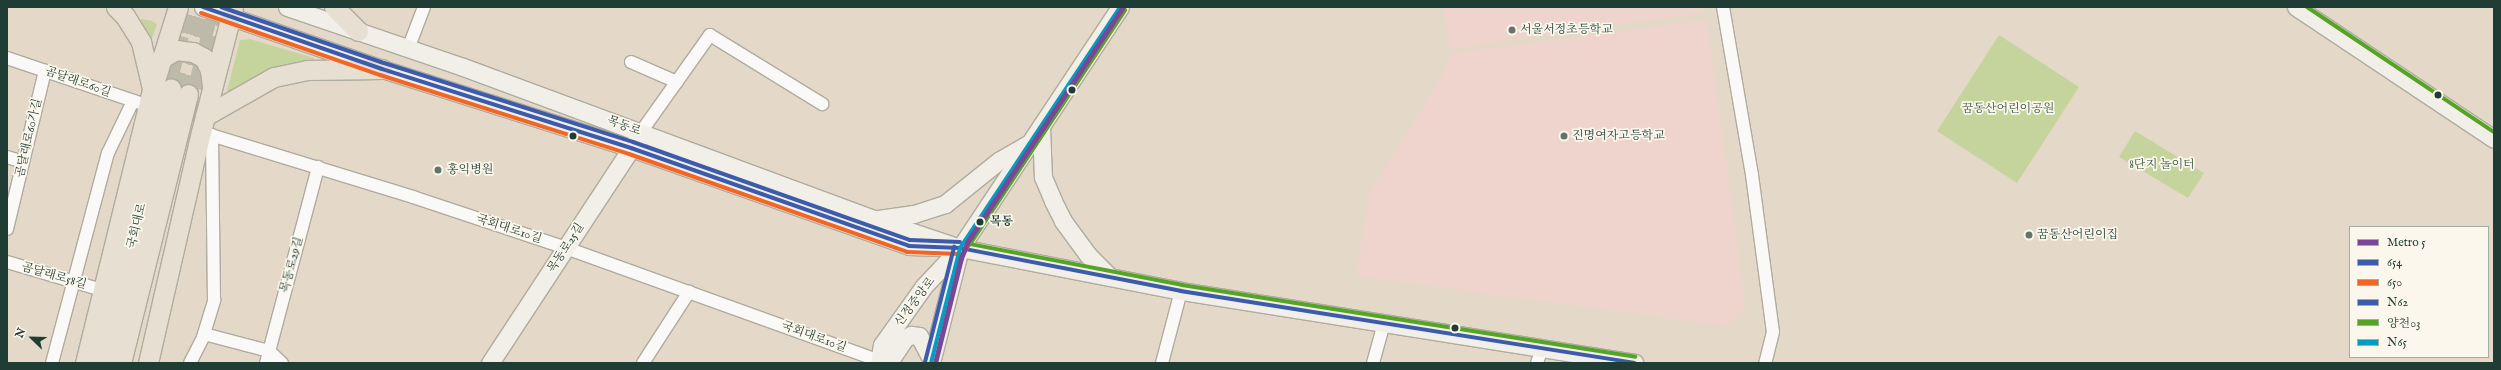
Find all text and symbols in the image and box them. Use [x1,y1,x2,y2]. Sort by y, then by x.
place label: 서울서정초등학교 [1520,23,1613,37]
marker: 서울서정초등학교 [1507,25,1517,35]
street label: 곰달래로60길 [43,64,113,100]
unlabelled marker [1067,85,1077,95]
unlabelled marker [2433,90,2443,100]
street label: 곰달래로60가길 [13,97,45,179]
park label: 꿈동산어린이공원 [1962,102,2054,116]
street label: 목동로 [605,113,643,139]
place label: 진명여자고등학교 [1572,129,1665,143]
unlabelled marker [568,131,578,141]
marker: 진명여자고등학교 [1559,131,1569,141]
park label: 8단지 놀이터 [2129,158,2195,172]
place label: 홍익병원 [447,163,493,177]
marker: 홍익병원 [432,164,444,176]
street label: 국회대로 [124,202,150,250]
street label: 국회대로10길 [474,212,544,246]
marker: 목동 [973,215,987,229]
place label: 목동 [990,215,1013,229]
street label: 목동로25길 [545,220,587,276]
legend [2349,226,2489,358]
place label: 꿈동산어린이집 [2037,228,2118,242]
marker: 꿈동산어린이집 [2024,230,2034,240]
street label: 목동로29길 [278,235,306,295]
text: Metro 5 [2387,235,2426,250]
text: 654 [2387,255,2402,270]
street label: 곰달래로58길 [20,260,88,292]
street label: 신정중앙로 [892,275,938,329]
text: 650 [2387,275,2402,290]
text: N62 [2387,295,2408,310]
text: 양천03 [2387,316,2421,331]
north arrow [12,318,52,358]
street label: 국회대로10길 [779,319,849,355]
unlabelled marker [1450,323,1460,333]
text: N [13,326,29,340]
text: N65 [2387,335,2407,350]

